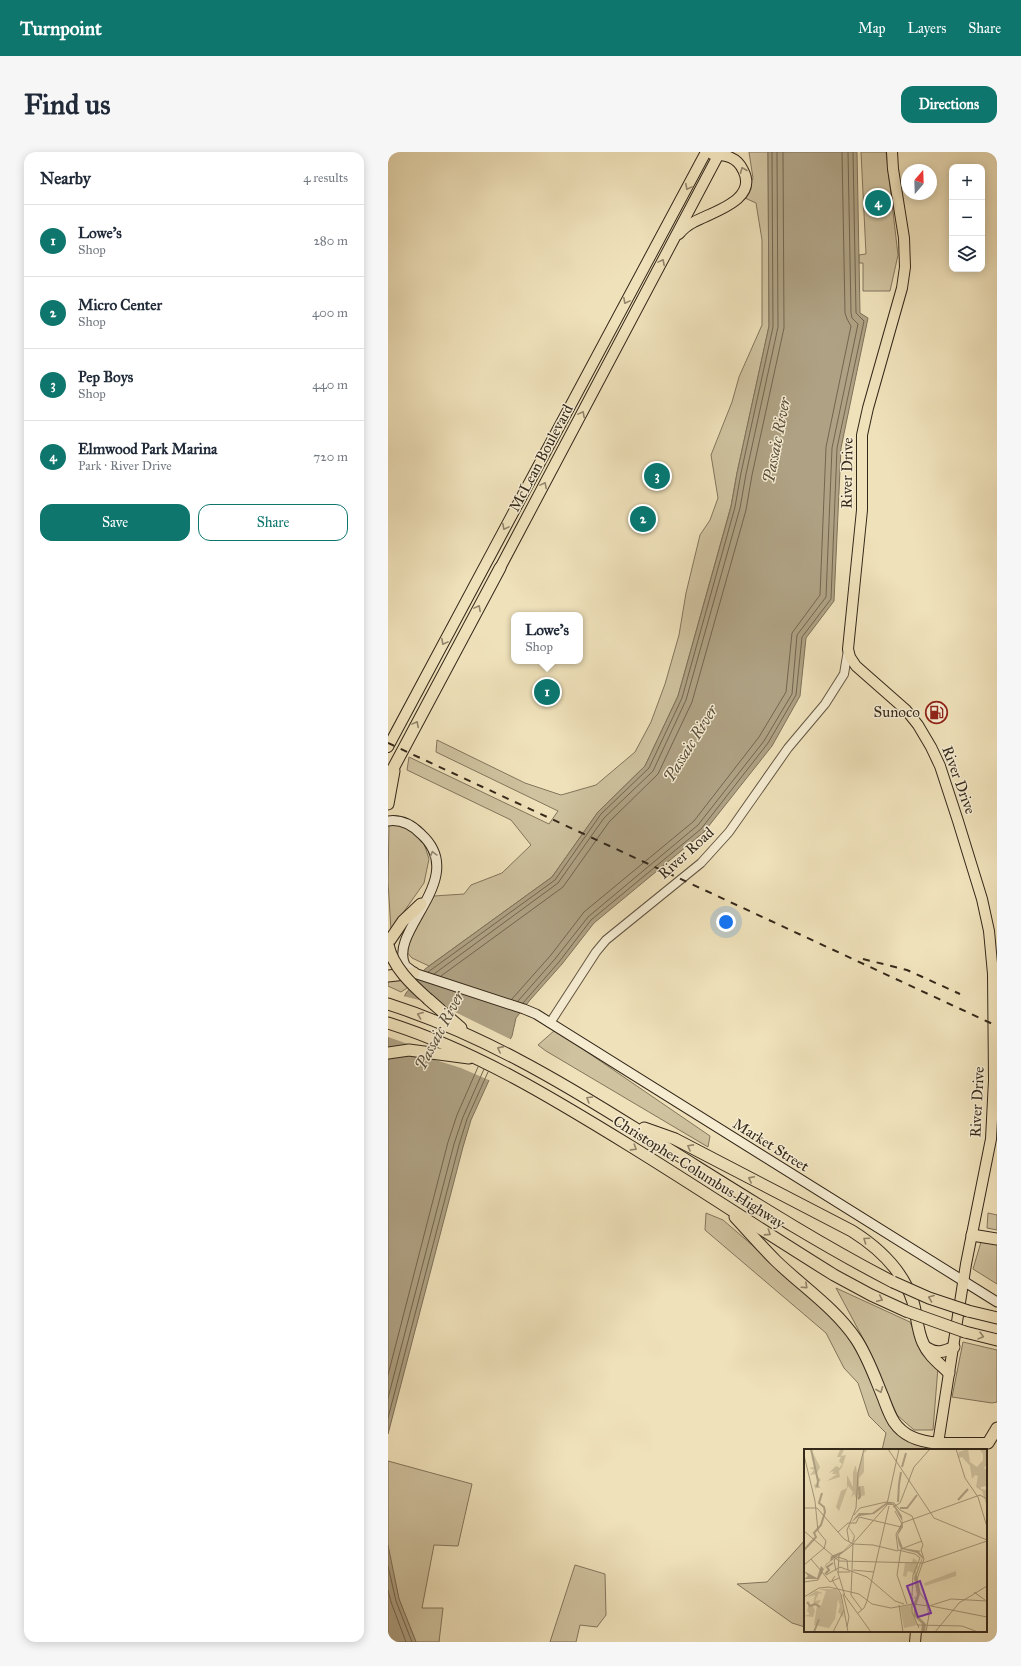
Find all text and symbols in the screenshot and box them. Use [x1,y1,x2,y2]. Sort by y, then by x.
text: Turnpoint [20,17,102,40]
text: Map [858,20,886,37]
text: Layers [908,20,946,37]
text: Share [968,20,1001,37]
button: Directions [901,86,997,123]
text: Find us [24,87,110,122]
north arrow [901,164,937,200]
map controls [949,164,985,272]
button: + [949,164,985,200]
one-way arrow [739,166,747,173]
text: Nearby [40,168,91,189]
text: 4 results [303,170,348,186]
one-way arrow [685,182,692,190]
pin: 4 [865,188,891,218]
button: − [949,200,985,236]
text: Lowe's [78,224,122,242]
text: 1 [50,233,56,249]
text: 280 m [313,233,348,249]
button: layers [949,236,985,272]
text: Shop [78,242,106,258]
one-way arrow [657,259,664,266]
text: Micro Center [78,296,162,314]
one-way arrow [623,297,631,304]
text: 2 [50,305,56,321]
text: 400 m [312,305,348,321]
text: Shop [78,314,106,330]
text: Pep Boys [78,368,133,386]
text: 3 [50,377,56,393]
text: 440 m [312,377,348,393]
text: Shop [78,386,106,402]
water label: Passaic River [759,394,794,484]
street label: McLean Boulevard [505,401,577,515]
one-way arrow [577,411,584,418]
street label: River Drive [837,437,857,509]
text: Elmwood Park Marina [78,440,217,458]
text: 4 [49,449,57,465]
text: 720 m [313,449,348,465]
text: Park · River Drive [78,458,172,474]
pin: 3 [644,461,670,491]
one-way arrow [540,481,547,489]
button: Save [40,504,190,541]
button: Share [198,504,348,541]
pin: 2 [630,504,656,534]
one-way arrow [503,523,510,530]
one-way arrow [474,605,481,612]
popup [511,612,583,664]
text: Lowe's [525,621,569,639]
one-way arrow [442,637,449,645]
text: Shop [525,639,553,655]
pin: 1 [534,677,560,707]
fuel station icon: Sunoco [923,699,949,725]
water label: Passaic River [659,700,722,785]
place label: Sunoco [874,703,920,721]
one-way arrow [411,721,419,728]
street label: River Drive [938,743,980,817]
street label: River Road [654,823,718,883]
one-way arrow [429,851,438,858]
your location [716,912,736,932]
water label: Passaic River [411,986,469,1073]
one-way arrow [417,1012,424,1020]
one-way arrow [496,1047,504,1054]
street label: River Drive [966,1066,988,1138]
one-way arrow [586,1097,593,1104]
street label: Christopher Columbus Highway [610,1112,789,1233]
street label: Market Street [730,1115,813,1176]
one-way arrow [630,1143,637,1151]
one-way arrow [687,1145,694,1152]
one-way arrow [748,1176,756,1184]
one-way arrow [764,1228,771,1236]
one-way arrow [863,1237,870,1245]
one-way arrow [800,1282,808,1289]
one-way arrow [876,1294,883,1302]
one-way arrow [928,1295,935,1303]
one-way arrow [977,1331,984,1340]
one-way arrow [875,1387,883,1394]
inset map [804,1449,987,1632]

